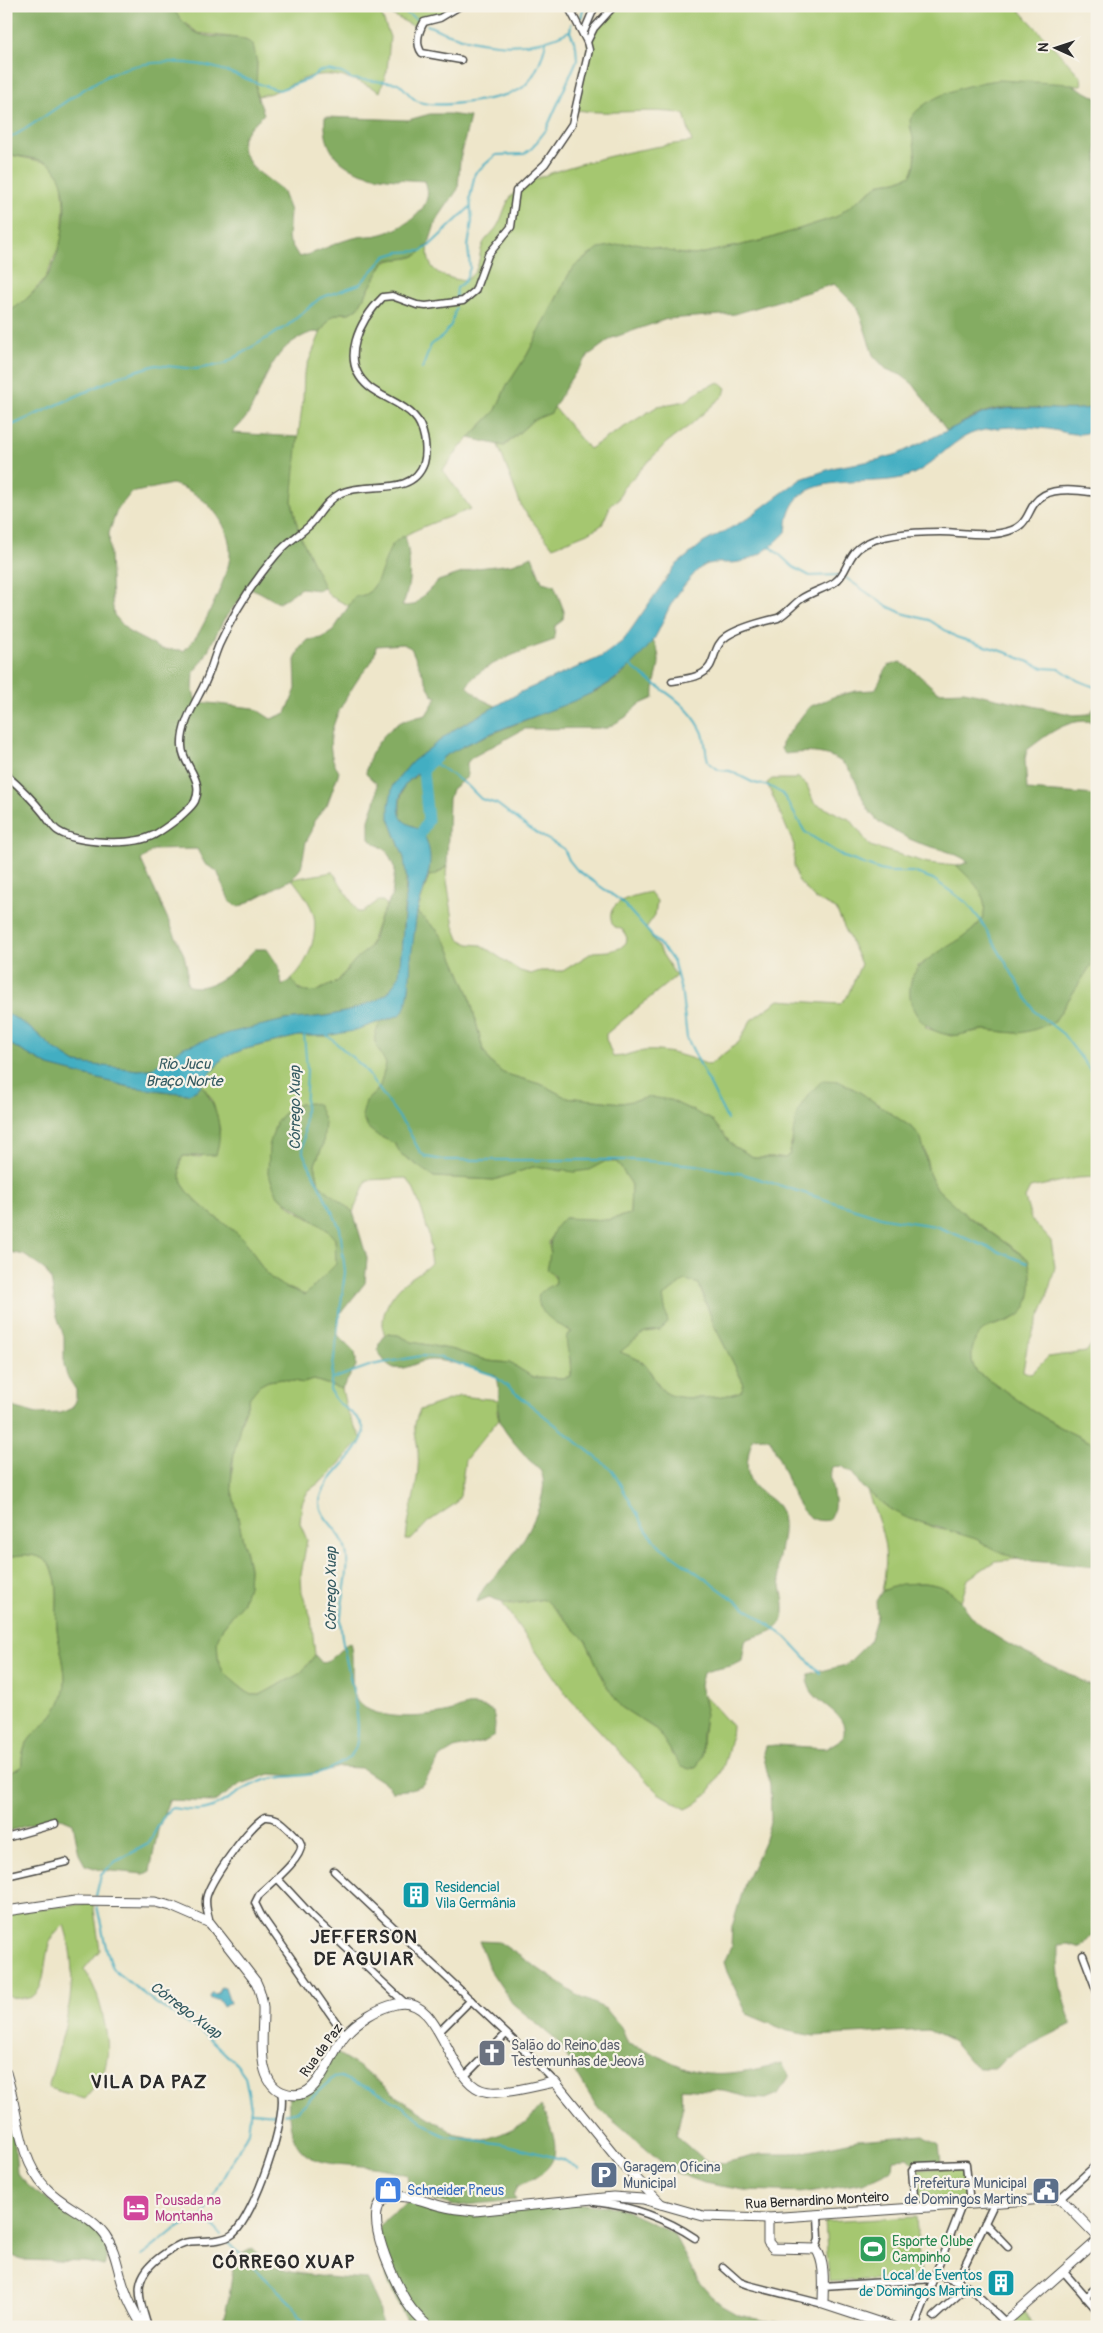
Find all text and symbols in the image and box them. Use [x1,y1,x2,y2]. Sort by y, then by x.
north arrow [1030,22,1080,72]
text: N [1035,42,1052,53]
water label: Rio Jucu Braço Norte [146,1055,224,1091]
water label: Córrego Xuap [286,1065,305,1150]
water label: Córrego Xuap [322,1546,341,1631]
place label: Residencial Vila Germânia [435,1879,516,1912]
building icon: Residencial Vila Germânia [401,1880,431,1910]
district label: JEFFERSON DE AGUIAR [310,1925,418,1971]
water label: Córrego Xuap [146,1977,226,2044]
street label: Rua da Paz [296,2020,347,2080]
place label: Salão do Reino das Testemunhas de Jeová [511,2037,644,2070]
church icon: Salão do Reino das Testemunhas de Jeová [477,2038,507,2068]
district label: VILA DA PAZ [91,2070,207,2094]
place label: Garagem Oficina Municipal [623,2159,721,2192]
parking icon: Garagem Oficina Municipal [589,2160,619,2190]
shop icon: Schneider Pneus [373,2175,403,2205]
place label: Prefeitura Municipal de Domingos Martins [904,2175,1028,2208]
public building icon: Prefeitura Municipal de Domingos Martins [1031,2176,1061,2206]
place label: Schneider Pneus [407,2182,505,2199]
street label: Rua Bernardino Monteiro [745,2188,890,2213]
place label: Pousada na Montanha [155,2192,221,2225]
hotel icon: Pousada na Montanha [121,2193,151,2223]
place label: Esporte Clube Campinho [892,2233,973,2266]
sports icon: Esporte Clube Campinho [858,2234,888,2264]
district label: CÓRREGO XUAP [212,2250,356,2274]
place label: Local de Eventos de Domingos Martins [859,2267,983,2300]
building icon: Local de Eventos de Domingos Martins [986,2268,1016,2298]

